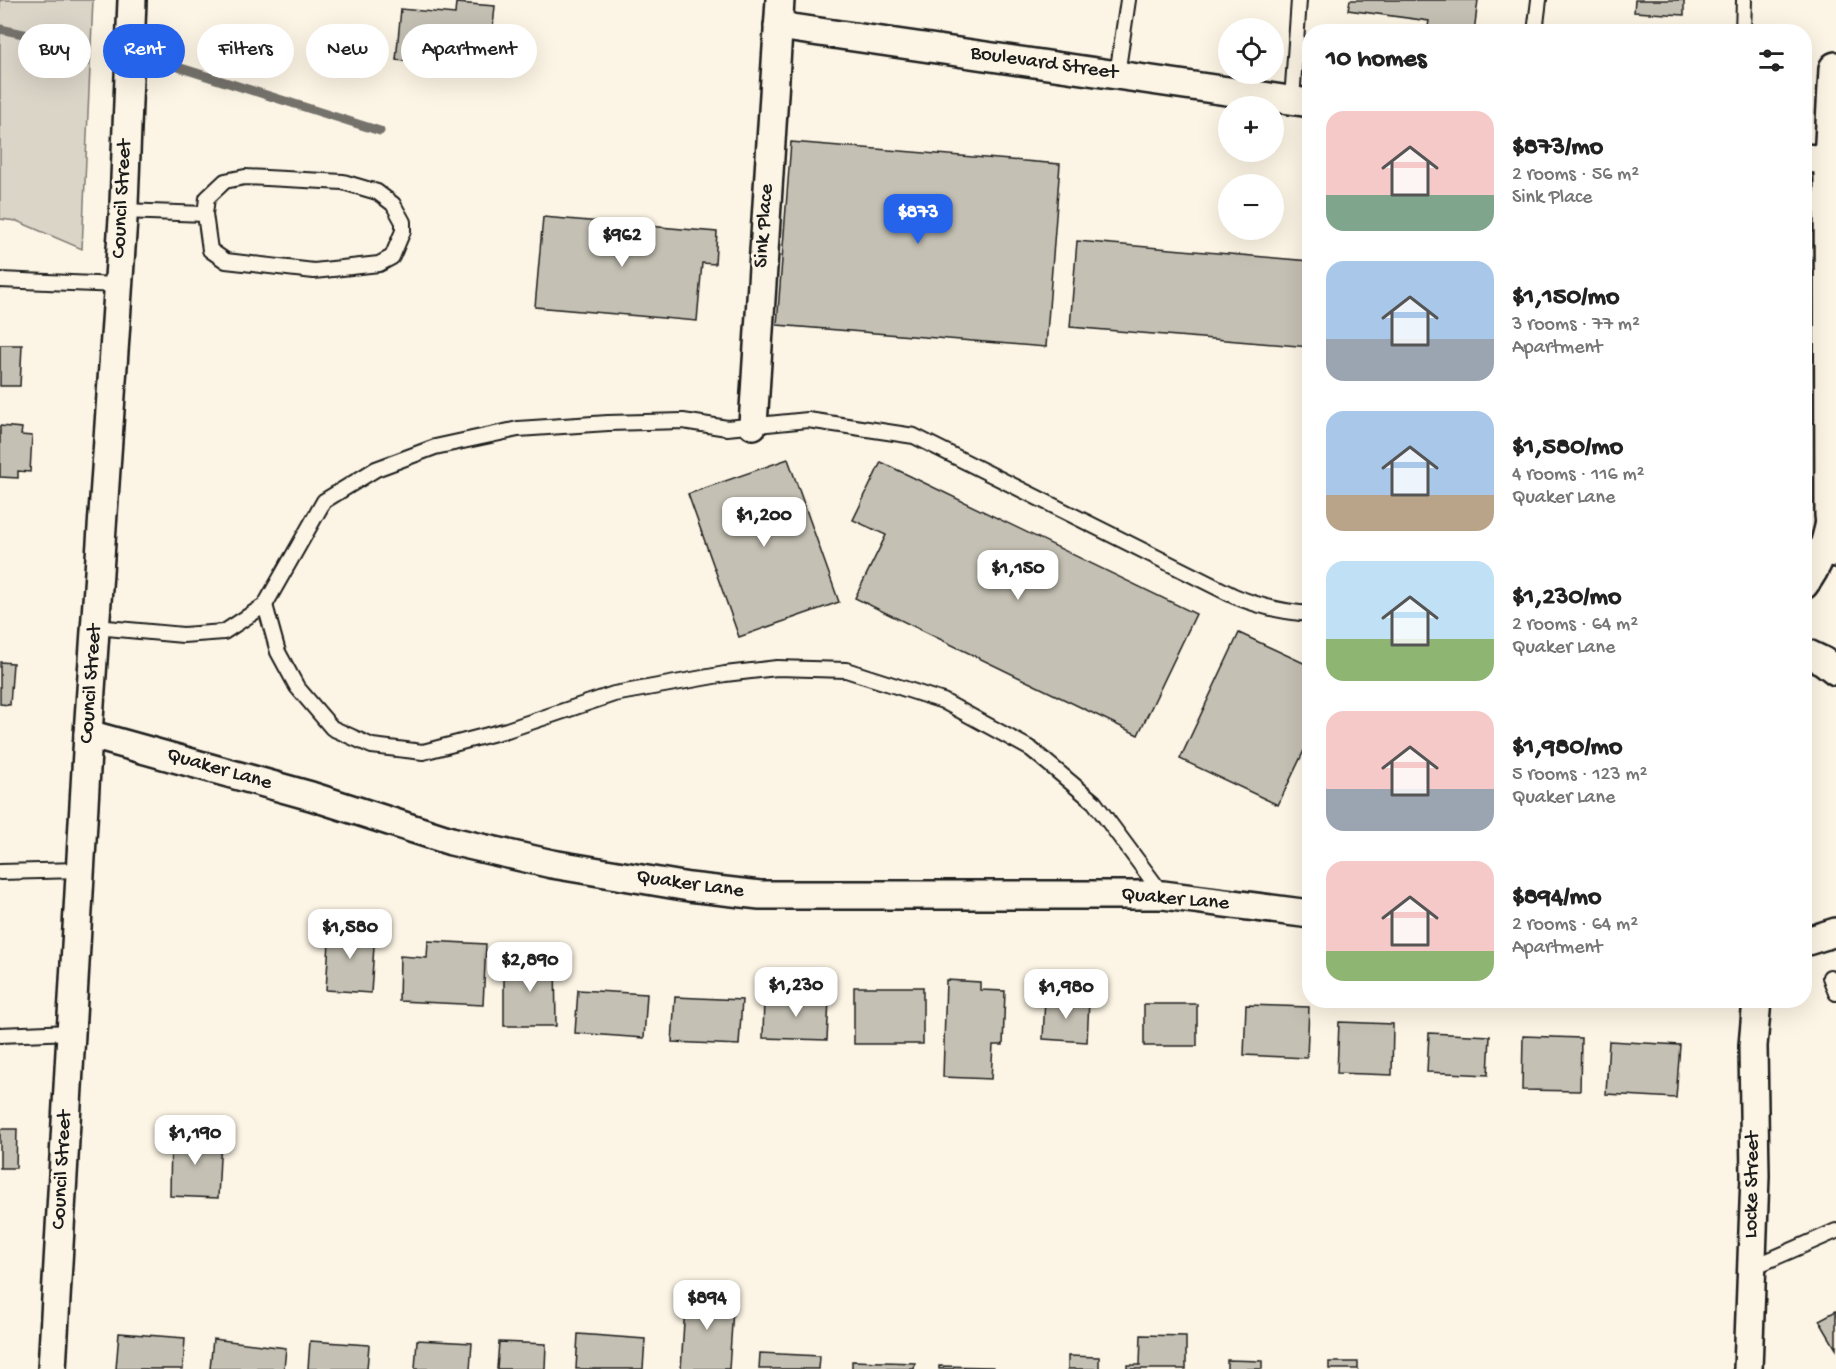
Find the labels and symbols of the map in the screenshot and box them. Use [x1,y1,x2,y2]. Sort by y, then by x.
street label: Boulevard Street [968,41,1122,87]
street label: Council Street [107,136,139,259]
street label: Sink Place [750,182,780,269]
pin: $873 [882,194,954,245]
pin: $962 [586,217,658,268]
pin: $1,200 [715,497,813,548]
pin: $1,150 [969,550,1067,601]
street label: Council Street [75,621,109,744]
street label: Quaker Lane [163,743,276,797]
street label: Quaker Lane [635,865,747,905]
street label: Quaker Lane [1120,883,1231,917]
pin: $1,580 [301,909,399,960]
pin: $2,890 [481,942,579,993]
pin: $1,230 [747,967,845,1018]
pin: $1,980 [1017,969,1115,1020]
street label: Council Street [47,1107,79,1230]
pin: $1,190 [146,1115,244,1166]
street label: Locke Street [1740,1129,1766,1239]
pin: $894 [671,1280,743,1331]

